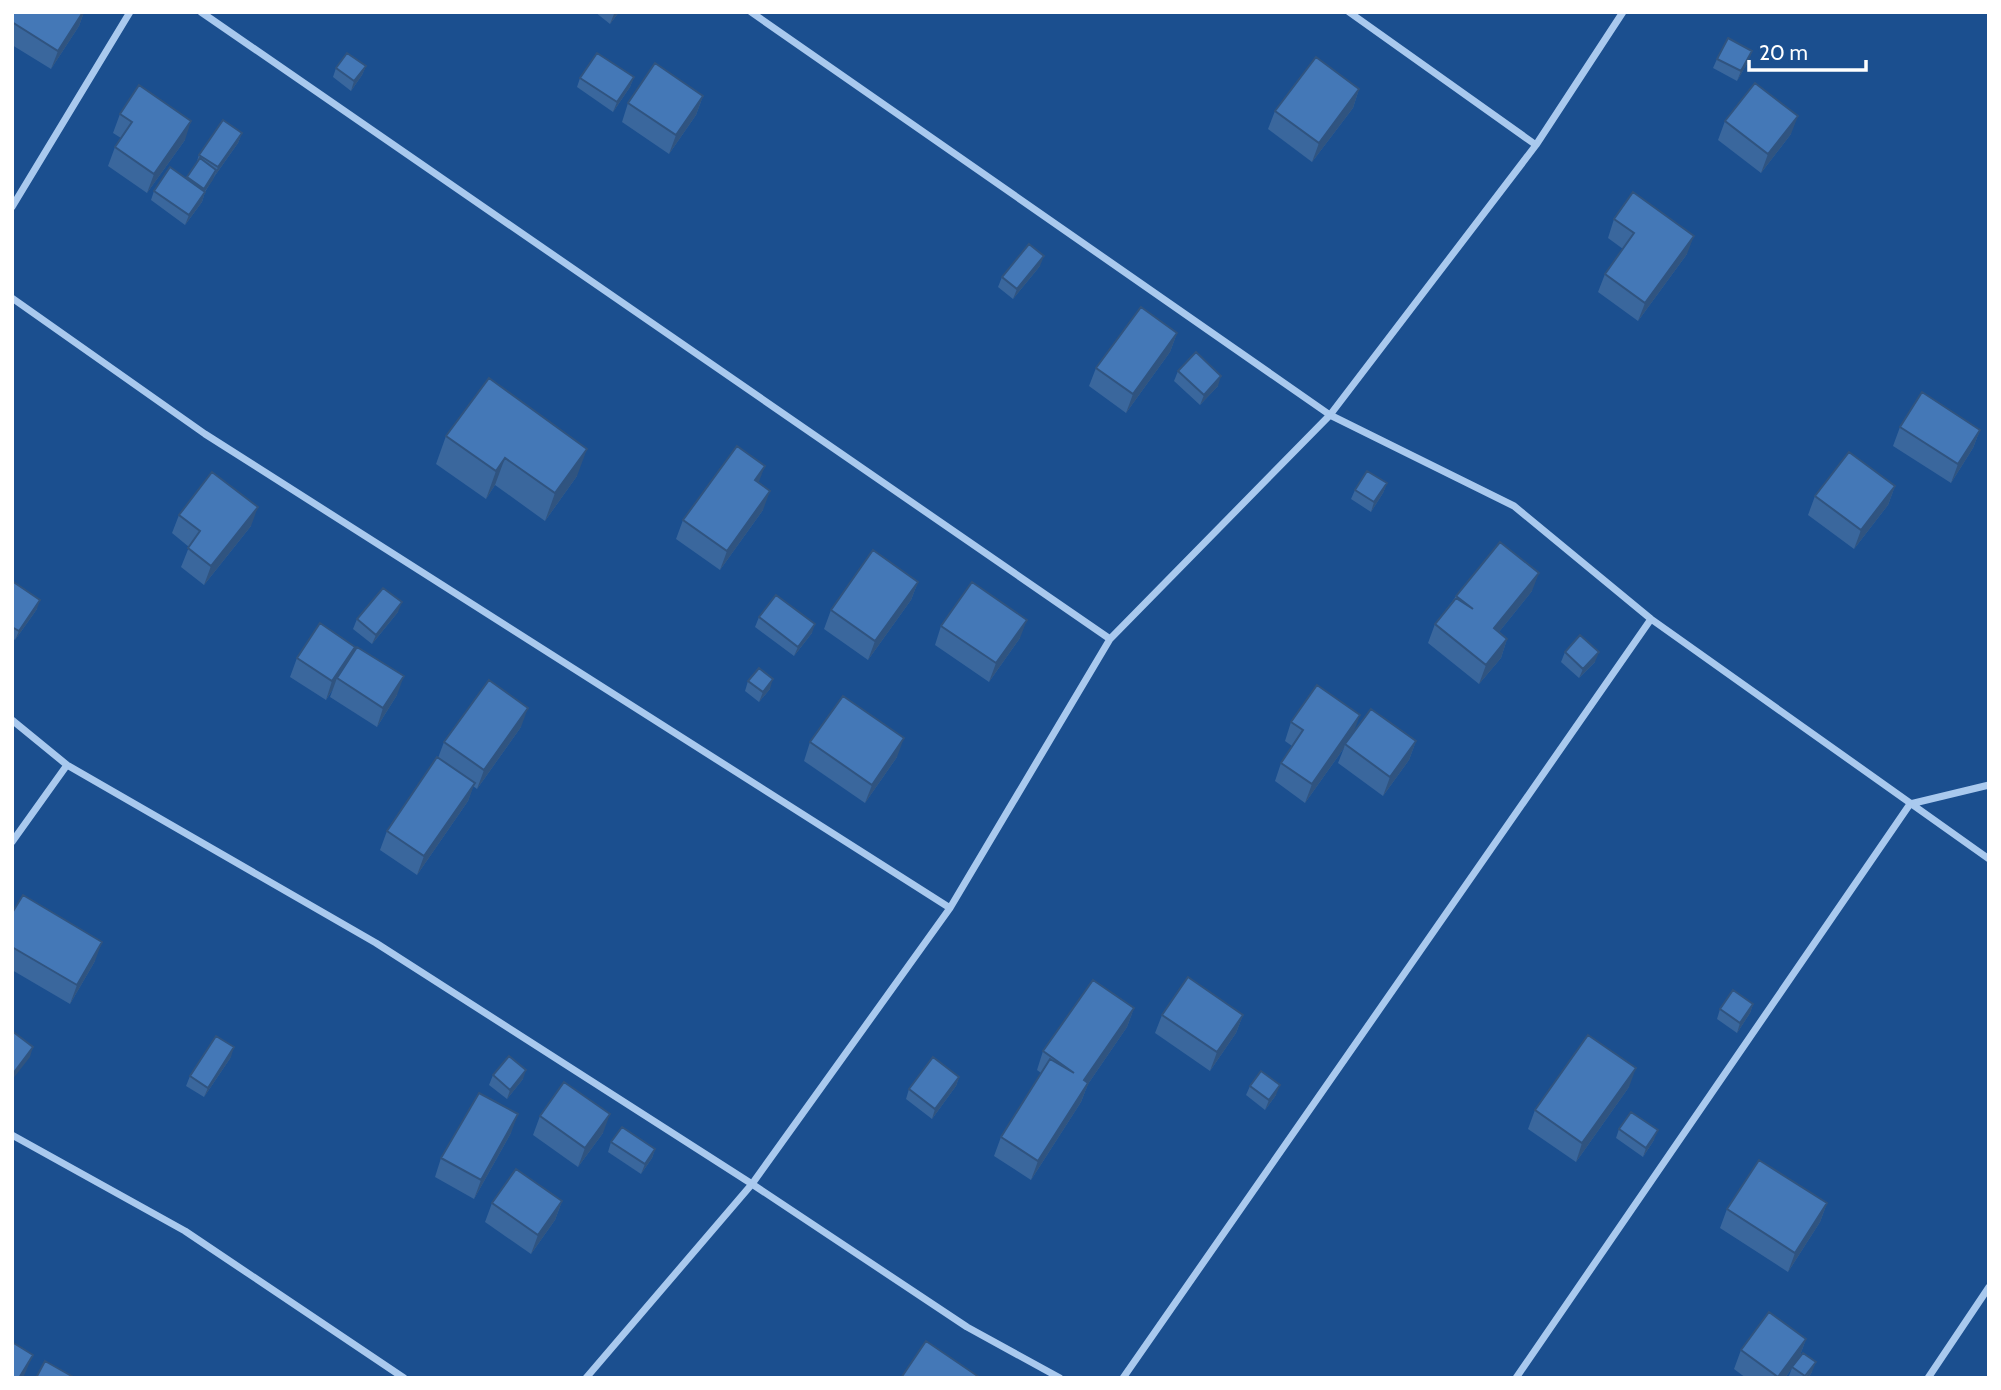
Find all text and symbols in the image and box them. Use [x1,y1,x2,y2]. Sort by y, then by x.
scale bar [1749,28,1866,72]
text: 20 m [1759,40,1808,65]

